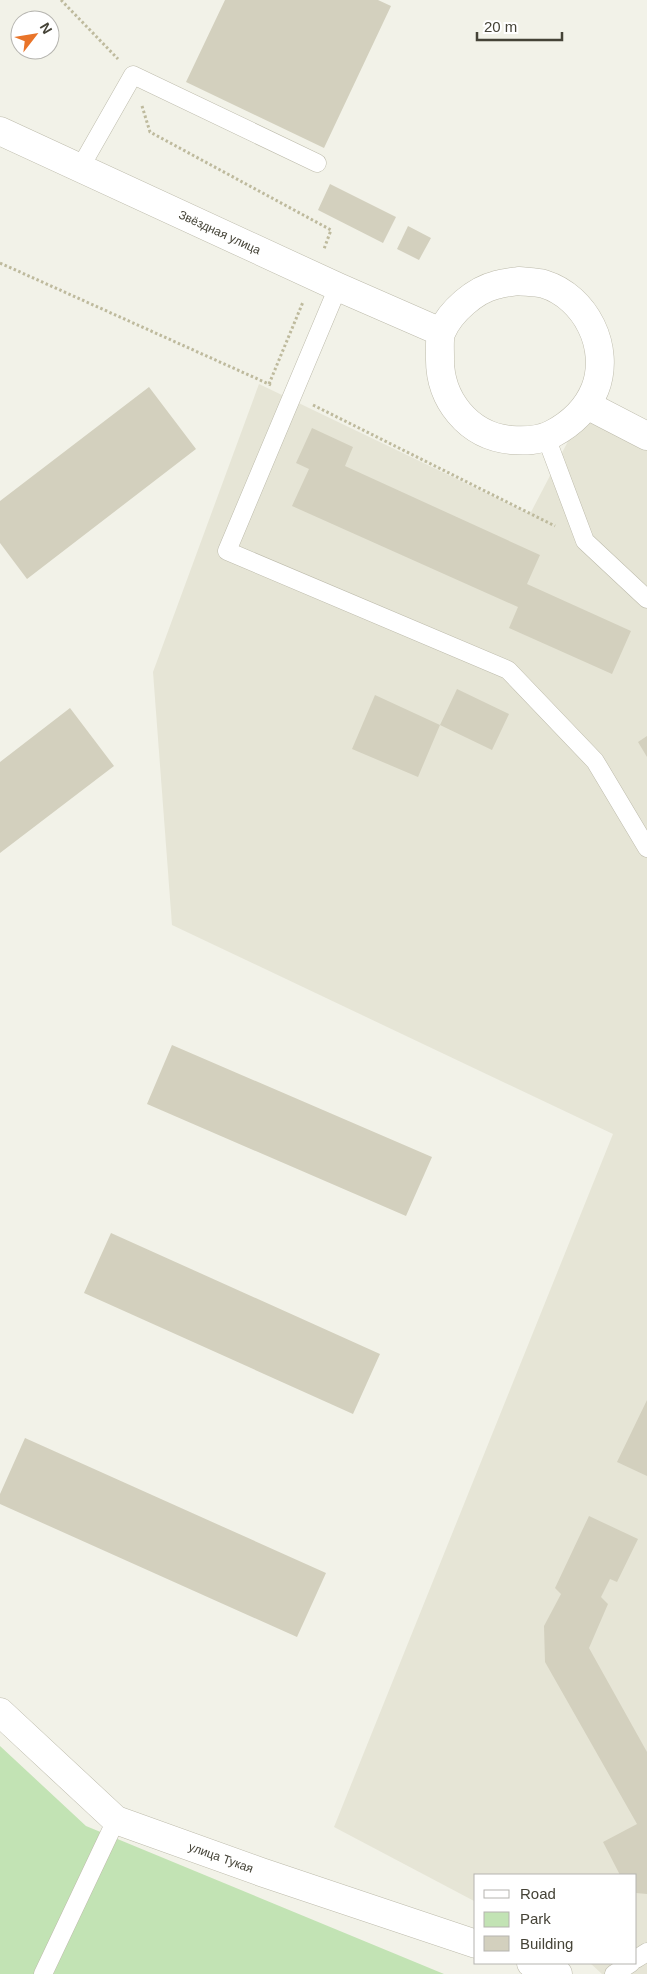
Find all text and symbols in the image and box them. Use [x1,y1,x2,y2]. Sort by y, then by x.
north arrow [10,10,60,60]
scale bar [477,10,562,42]
text: 20 m [484,18,517,35]
text: N [37,20,56,37]
street label: Звёздная улица [176,207,263,258]
street label: улица Тукая [187,1840,255,1876]
legend [474,1874,637,1964]
text: Road [520,1885,556,1902]
text: Park [520,1910,551,1927]
text: Building [520,1935,573,1952]

